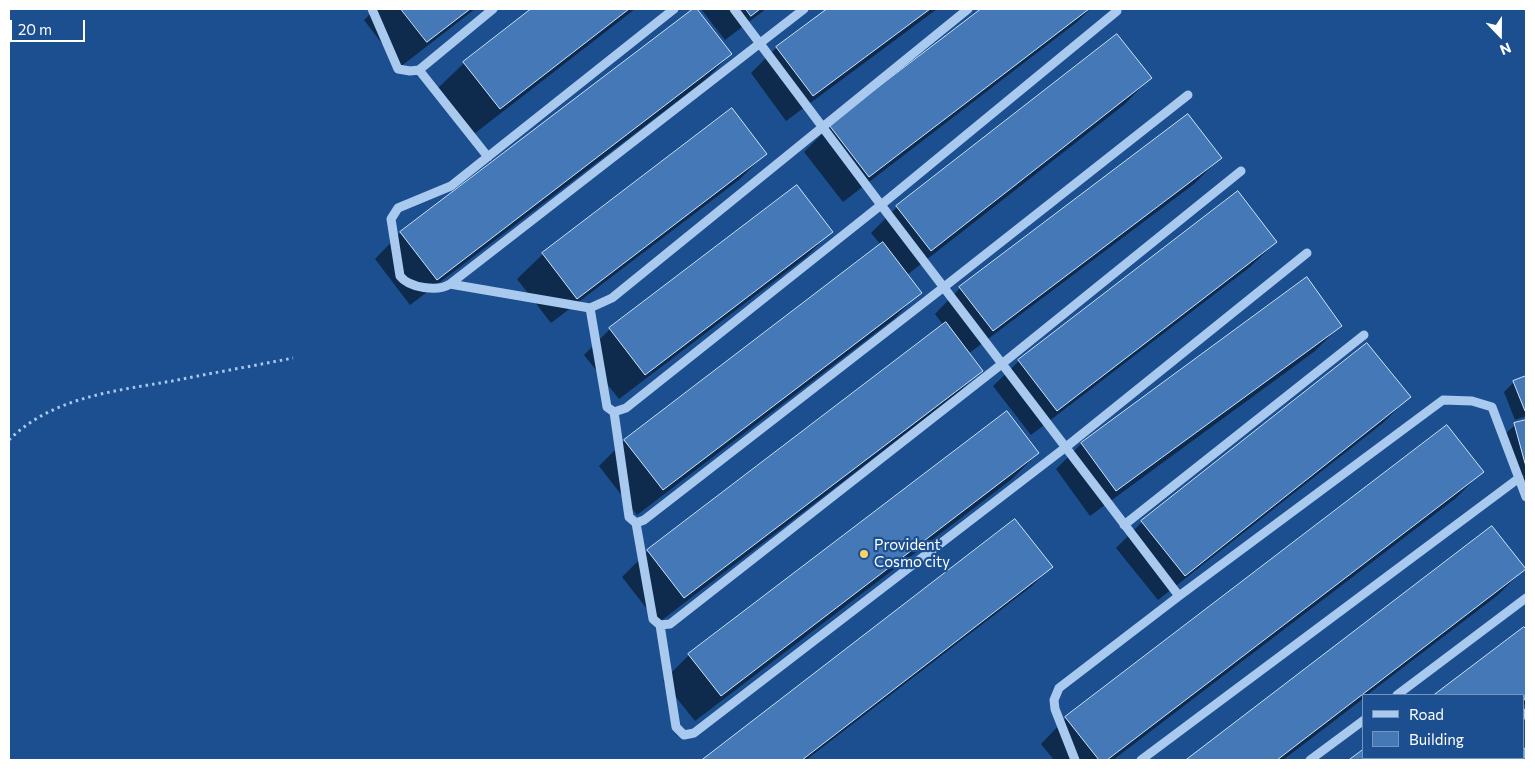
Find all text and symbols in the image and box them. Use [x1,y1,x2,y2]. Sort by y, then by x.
scale bar [12,10,88,42]
north arrow [1475,10,1525,60]
text: 20 m [18,20,52,38]
text: N [1498,40,1514,59]
place label: Provident Cosmo city [874,536,950,571]
marker: Provident Cosmo city [858,548,870,560]
legend [1362,694,1525,759]
text: Road [1409,705,1444,723]
text: Building [1409,730,1464,748]

